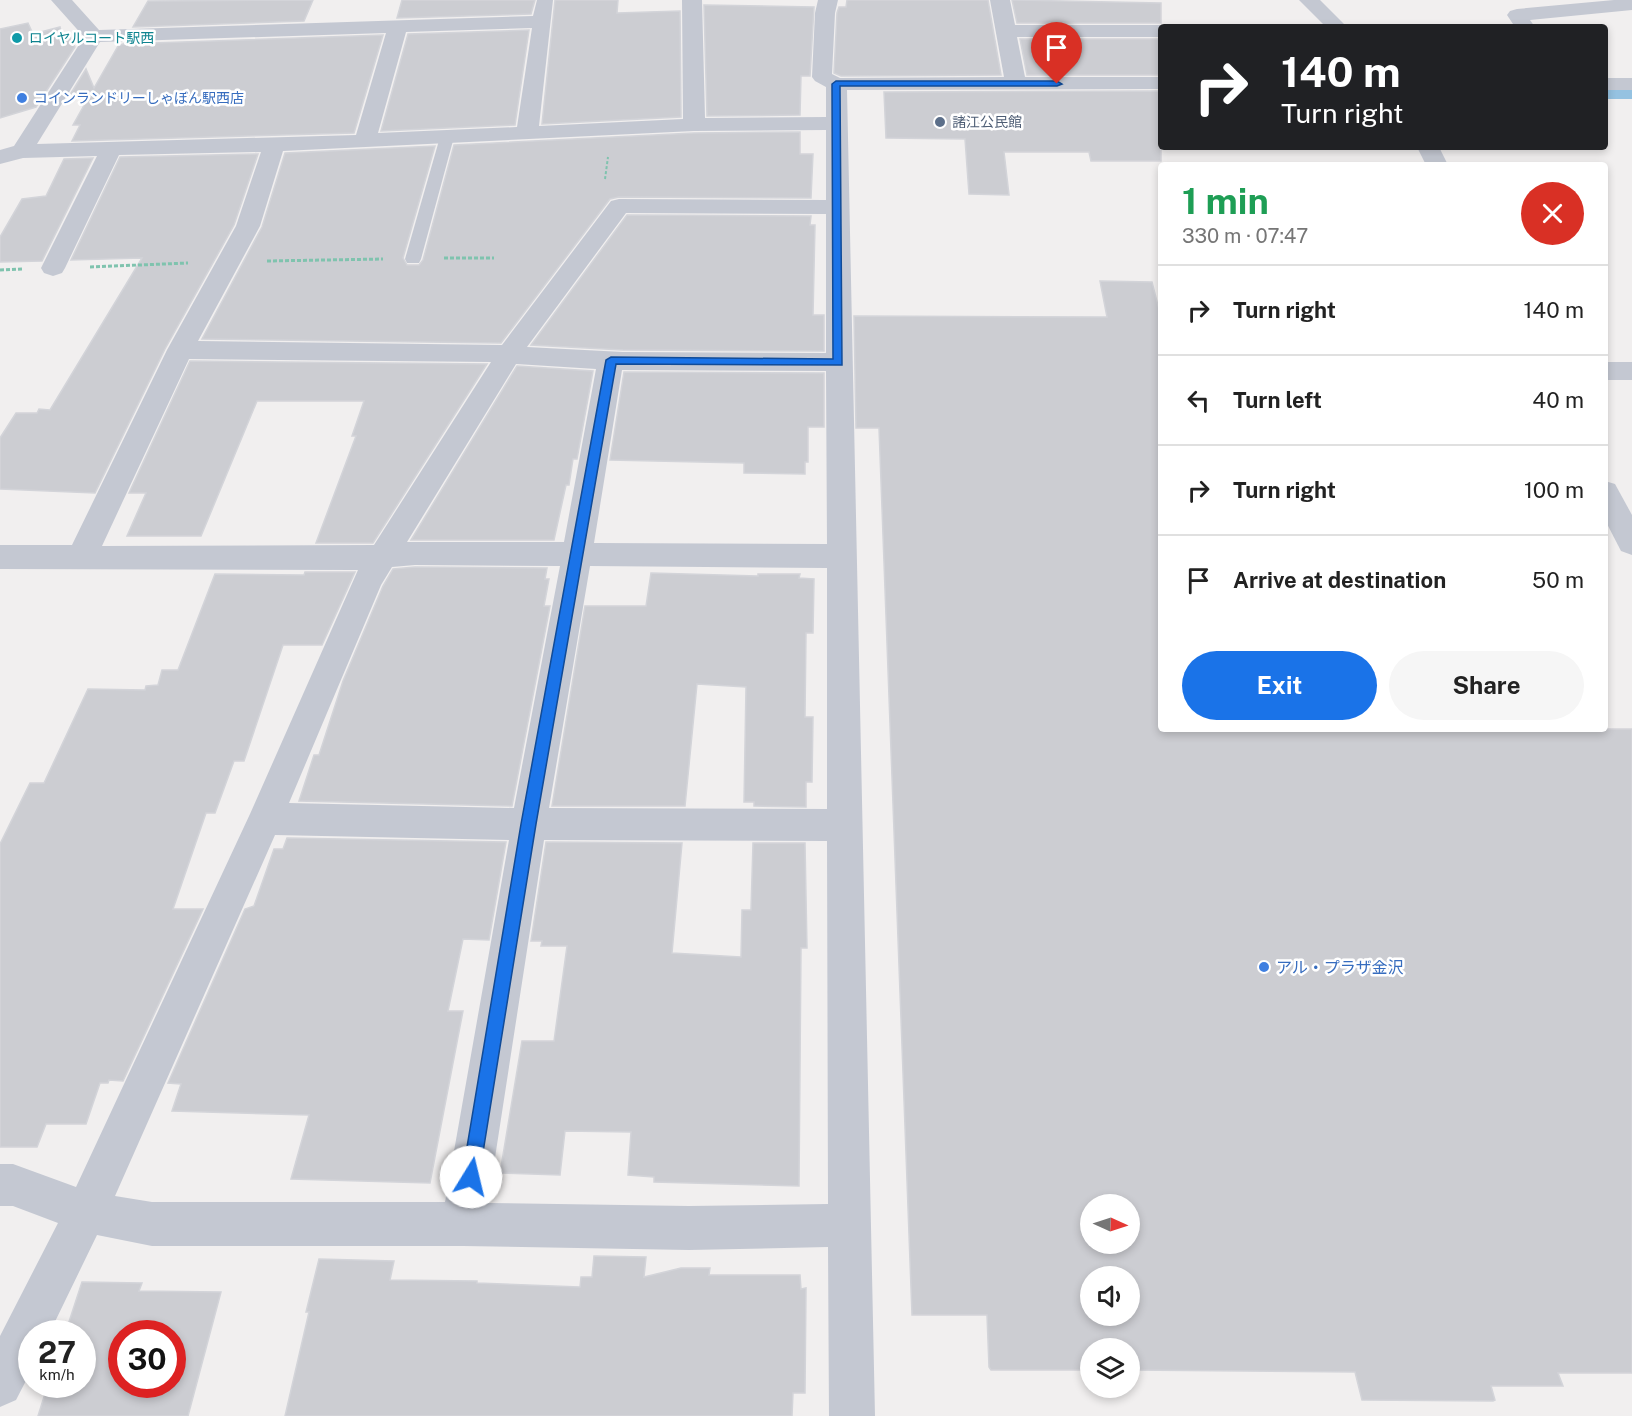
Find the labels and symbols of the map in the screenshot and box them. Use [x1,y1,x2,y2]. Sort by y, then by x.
pin [1031,22,1082,84]
place label: ロイヤルコート駅西 [29,30,154,46]
marker: ロイヤルコート駅西 [10,31,24,45]
place label: コインランドリーしゃぼん駅西店 [34,90,244,106]
marker: コインランドリーしゃぼん駅西店 [15,91,29,105]
place label: 諸江公民館 [952,114,1022,130]
marker: 諸江公民館 [933,115,947,129]
place label: アル・プラザ金沢 [1276,958,1404,977]
marker: アル・プラザ金沢 [1257,960,1271,974]
position arrow [439,1145,503,1209]
north arrow [1080,1194,1140,1254]
speed limit sign: 30 [108,1320,186,1398]

